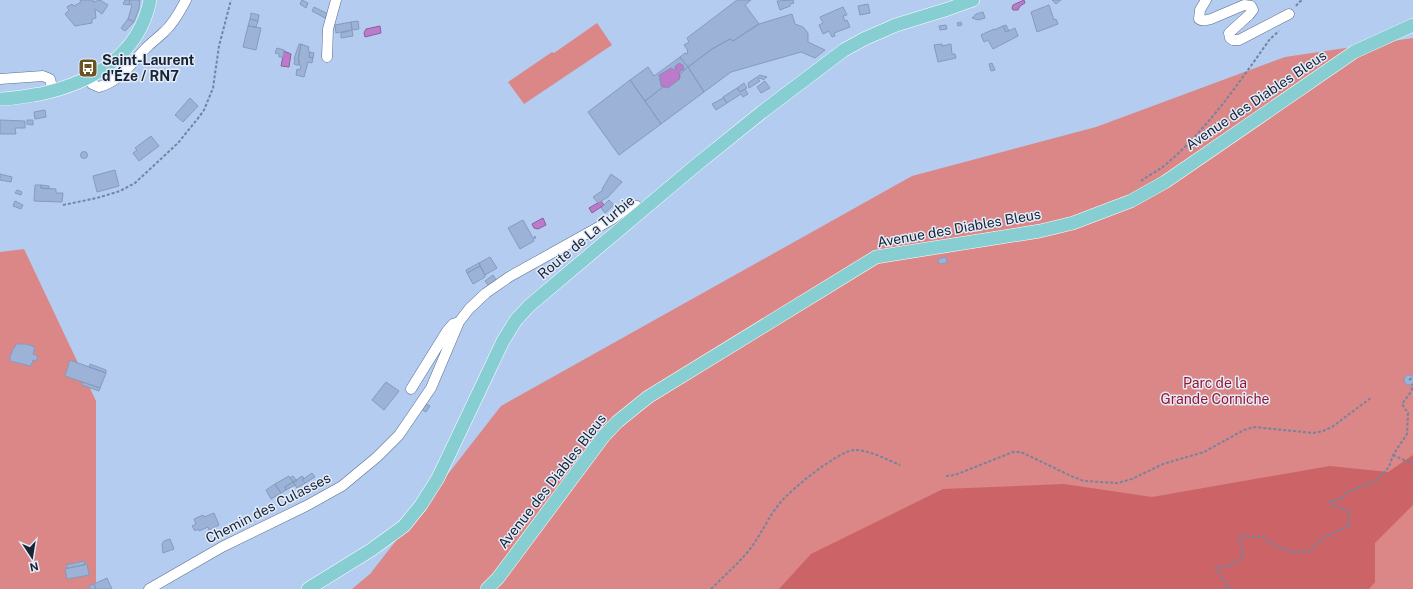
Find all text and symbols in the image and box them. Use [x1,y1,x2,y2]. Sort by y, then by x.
street label: Avenue des Diables Bleus [1183,47,1329,153]
place label: Saint-Laurent d'Éze / RN7 [102,52,195,84]
bus stop icon: Saint-Laurent d'Éze / RN7 [77,57,99,79]
street label: Route de La Turbie [534,192,638,282]
street label: Avenue des Diables Bleus [876,206,1042,250]
park label: Parc de la Grande Corniche [1161,375,1270,407]
street label: Avenue des Diables Bleus [495,411,609,551]
street label: Chemin des Culasses [203,470,333,546]
north arrow [12,537,52,577]
text: N [29,560,40,574]

